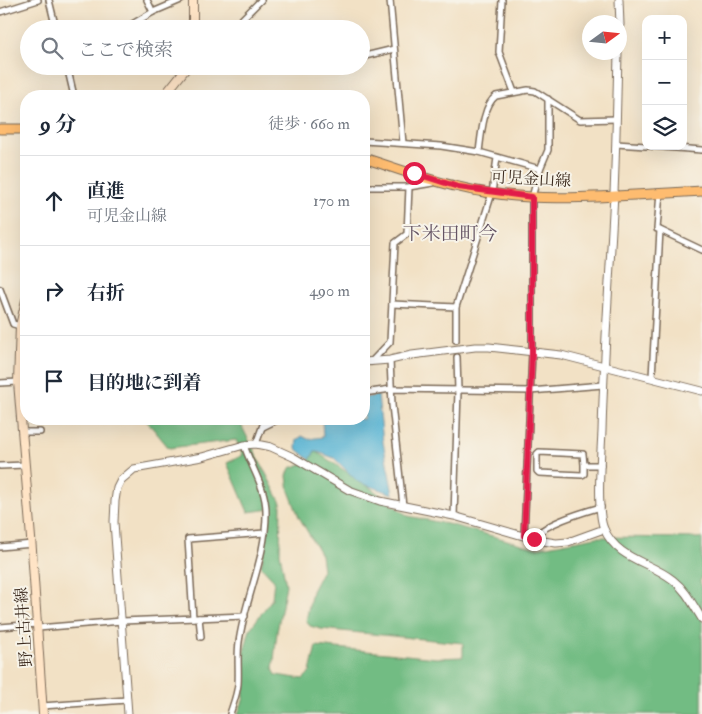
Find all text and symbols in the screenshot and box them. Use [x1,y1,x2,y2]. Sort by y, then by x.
north arrow [582,15,627,60]
map controls [642,15,687,150]
button: + [642,15,687,60]
search box [20,20,370,75]
icon: search [38,34,66,62]
text: ここで検索 [78,38,173,62]
button: − [642,60,687,105]
button: layers [642,105,687,150]
text: 9 分 [40,111,76,138]
text: 徒歩 · 660 m [268,114,350,134]
route start [403,162,426,185]
street label: 可児金山線 [491,167,571,191]
text: 直進 [87,179,125,203]
icon: ahead [40,187,68,215]
text: 170 m [313,191,350,211]
text: 可児金山線 [87,206,167,226]
district label: 下米田町今 [402,222,498,246]
icon: right [40,277,68,305]
text: 右折 [87,281,125,305]
text: 490 m [309,281,350,301]
icon: arrive [40,367,68,395]
text: 目的地に到着 [87,371,201,395]
route end [523,528,546,551]
street label: 野上古井線 [11,586,37,668]

